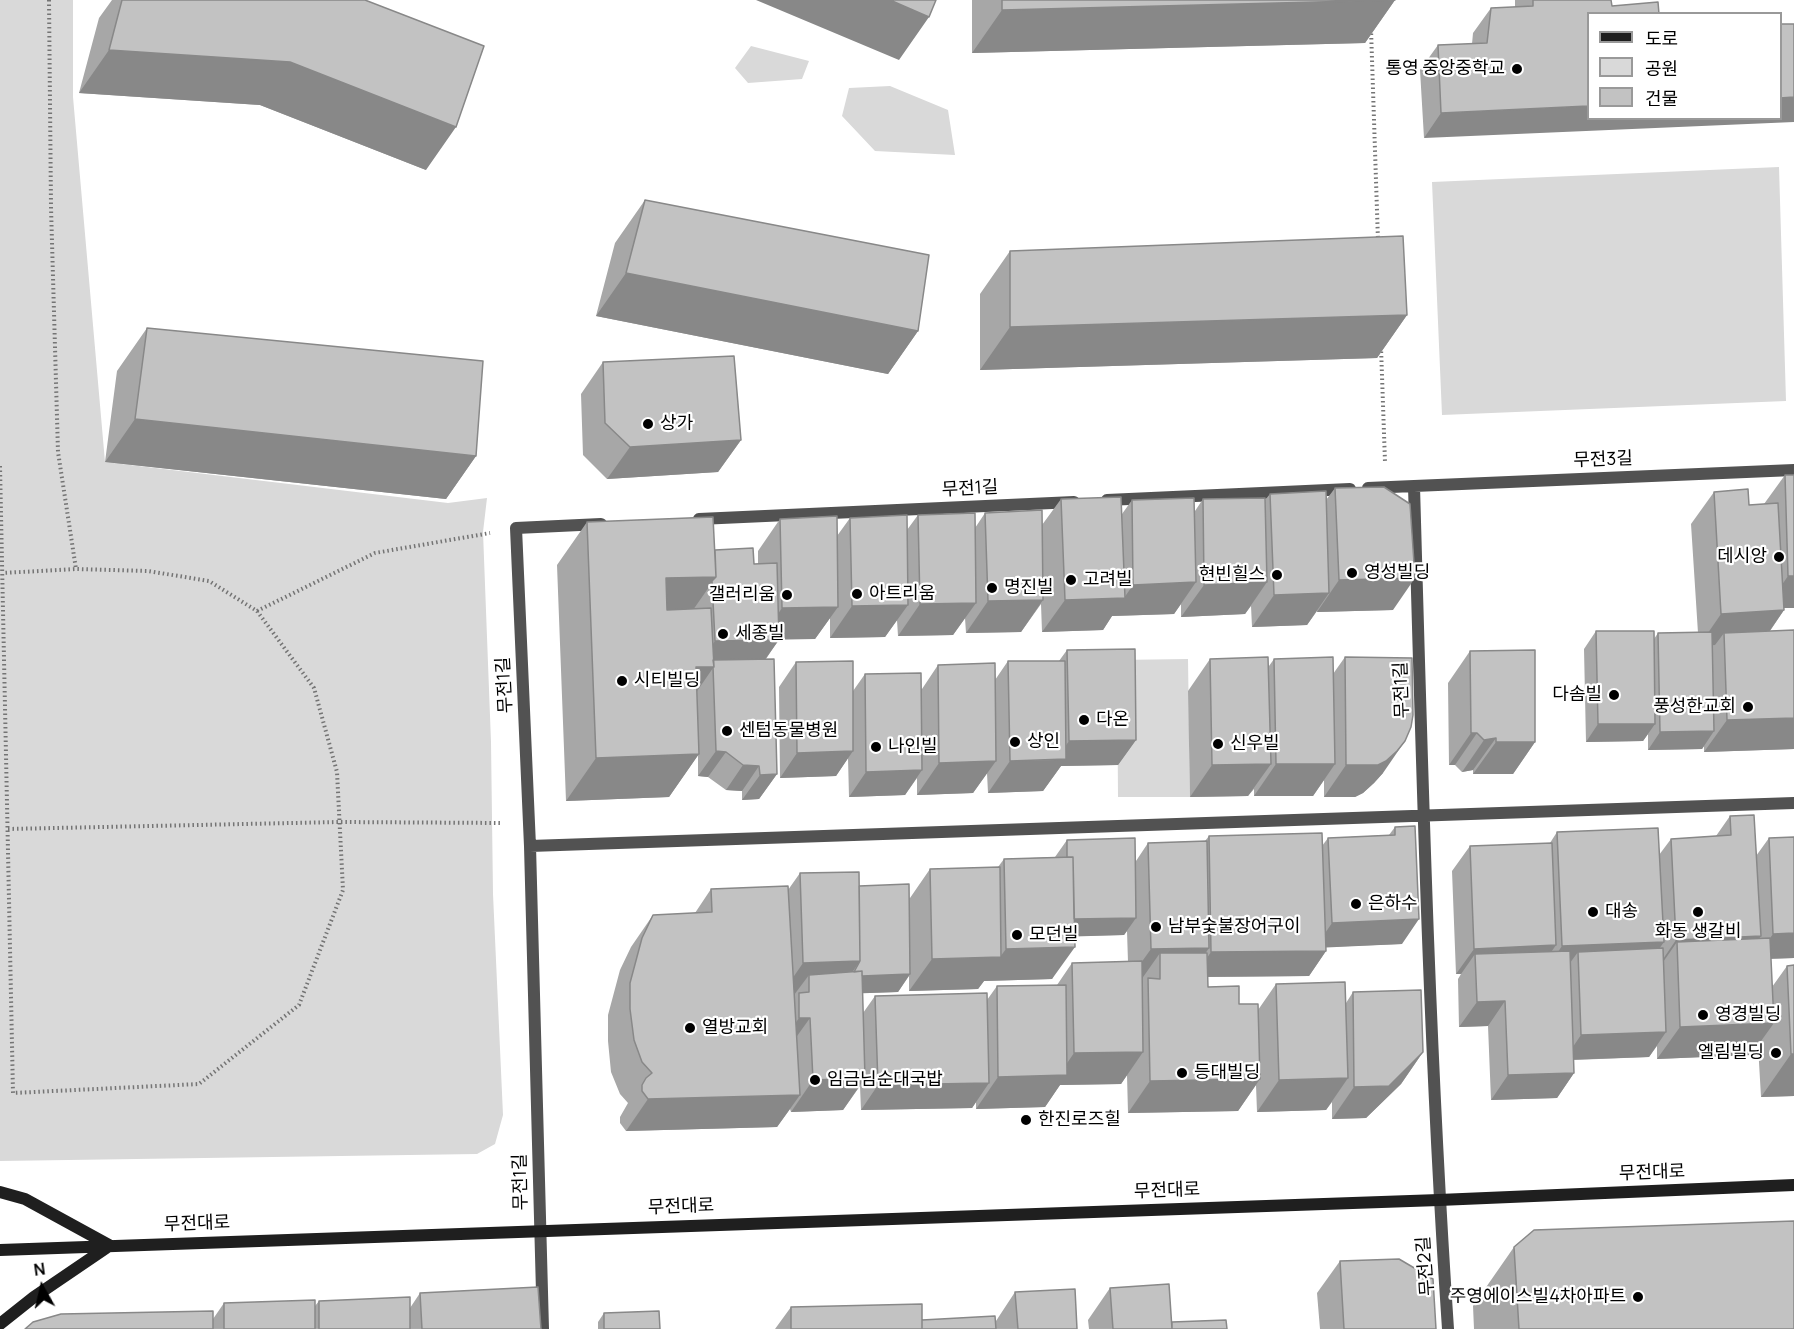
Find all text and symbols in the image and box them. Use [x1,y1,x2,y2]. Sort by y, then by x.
legend [1587,12,1782,120]
text: 도로 [1645,26,1678,50]
text: 공원 [1645,56,1678,80]
place label: 통영 중앙중학교 [1385,58,1505,80]
marker: 통영 중앙중학교 [1510,62,1524,76]
text: 건물 [1645,86,1678,110]
place label: 상가 [660,413,693,435]
marker: 상가 [641,417,655,431]
street label: 무전3길 [1573,448,1633,472]
street label: 무전1길 [941,477,999,501]
place label: 데시앙 [1717,546,1767,568]
marker: 데시앙 [1772,550,1786,564]
place label: 영성빌딩 [1364,562,1430,584]
place label: 현빈힐스 [1199,564,1265,586]
marker: 영성빌딩 [1345,566,1359,580]
marker: 현빈힐스 [1270,568,1284,582]
place label: 고려빌 [1083,569,1133,591]
marker: 고려빌 [1064,573,1078,587]
place label: 명진빌 [1004,577,1054,599]
marker: 명진빌 [985,581,999,595]
place label: 아트리움 [869,583,935,605]
place label: 갤러리움 [709,584,775,606]
marker: 아트리움 [850,587,864,601]
marker: 갤러리움 [780,588,794,602]
place label: 세종빌 [735,623,785,645]
marker: 세종빌 [716,627,730,641]
street label: 무전1길 [493,656,517,714]
street label: 무전1길 [1390,661,1414,719]
place label: 시티빌딩 [634,670,700,692]
marker: 시티빌딩 [615,674,629,688]
place label: 다솜빌 [1552,684,1602,706]
marker: 다솜빌 [1607,688,1621,702]
place label: 풍성한교회 [1653,696,1736,718]
marker: 풍성한교회 [1741,700,1755,714]
place label: 다온 [1096,709,1129,731]
marker: 다온 [1077,713,1091,727]
place label: 센텀동물병원 [739,720,838,742]
marker: 센텀동물병원 [720,724,734,738]
place label: 상인 [1027,731,1060,753]
place label: 신우빌 [1230,733,1280,755]
marker: 상인 [1008,735,1022,749]
place label: 나인빌 [888,736,938,758]
marker: 신우빌 [1211,737,1225,751]
marker: 나인빌 [869,740,883,754]
place label: 은하수 [1368,893,1418,915]
marker: 은하수 [1349,897,1363,911]
place label: 대송 [1605,901,1638,923]
marker: 대송 [1586,905,1600,919]
marker: 화동 생갈비 [1691,905,1705,919]
place label: 남부숯불장어구이 [1168,916,1300,938]
marker: 남부숯불장어구이 [1149,920,1163,934]
place label: 화동 생갈비 [1655,921,1741,943]
place label: 모던빌 [1029,924,1079,946]
marker: 모던빌 [1010,928,1024,942]
place label: 영경빌딩 [1715,1004,1781,1026]
marker: 영경빌딩 [1696,1008,1710,1022]
place label: 열방교회 [702,1017,768,1039]
marker: 열방교회 [683,1021,697,1035]
place label: 엘림빌딩 [1698,1042,1764,1064]
marker: 엘림빌딩 [1769,1046,1783,1060]
place label: 등대빌딩 [1194,1062,1260,1084]
marker: 등대빌딩 [1175,1066,1189,1080]
place label: 임금님순대국밥 [827,1069,943,1091]
marker: 임금님순대국밥 [808,1073,822,1087]
place label: 한진로즈힐 [1038,1109,1121,1131]
marker: 한진로즈힐 [1019,1113,1033,1127]
street label: 무전1길 [510,1153,532,1211]
street label: 무전대로 [1619,1161,1685,1185]
street label: 무전대로 [1134,1179,1200,1203]
street label: 무전대로 [648,1195,714,1219]
street label: 무전대로 [164,1212,230,1236]
street label: 무전2길 [1413,1235,1439,1297]
north arrow [12,1257,72,1317]
text: N [32,1257,47,1281]
place label: 주영에이스빌4차아파트 [1450,1286,1626,1308]
marker: 주영에이스빌4차아파트 [1631,1290,1645,1304]

